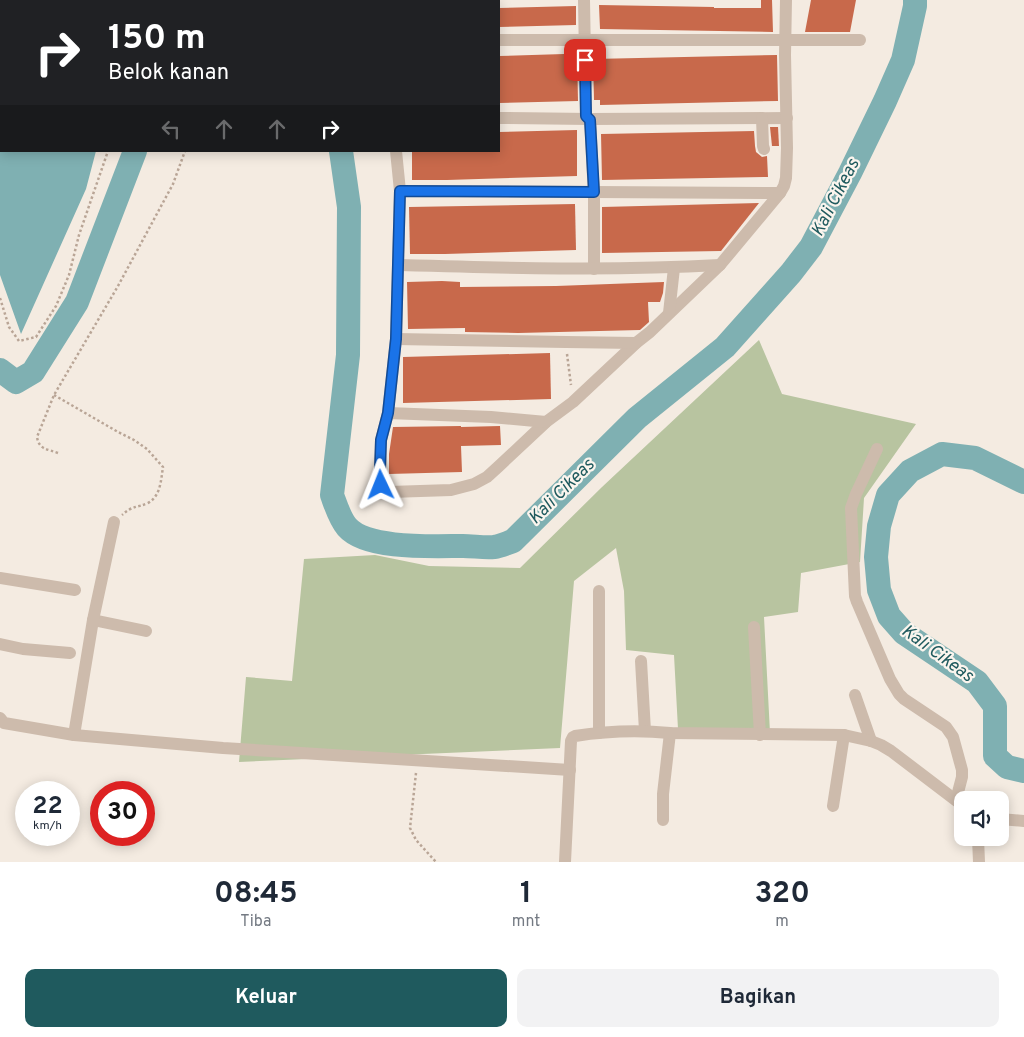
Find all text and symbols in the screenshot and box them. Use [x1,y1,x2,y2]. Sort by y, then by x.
text: 150 m [108,17,206,61]
icon: right [25,20,90,85]
pin [564,39,606,81]
icon: arrive [571,46,599,74]
text: Belok kanan [108,60,229,87]
icon: left [157,115,185,143]
icon: ahead [210,115,238,143]
icon: ahead [263,115,291,143]
icon: right [316,115,344,143]
water label: Kali Cikeas [807,155,866,241]
water label: Kali Cikeas [524,454,600,530]
position arrow [354,458,406,510]
water label: Kali Cikeas [896,620,978,689]
speed limit sign: 30 [90,781,155,846]
text: 22 [32,791,63,823]
map controls [954,791,1009,846]
button: sound [954,791,1009,846]
text: km/h [33,818,62,834]
text: 08:45 [214,876,298,913]
text: 1 [520,876,532,913]
text: 320 [754,876,810,913]
text: Tiba [240,912,271,932]
text: mnt [512,912,540,932]
text: m [775,912,789,932]
button: Keluar [25,969,507,1027]
button: Bagikan [517,969,999,1027]

